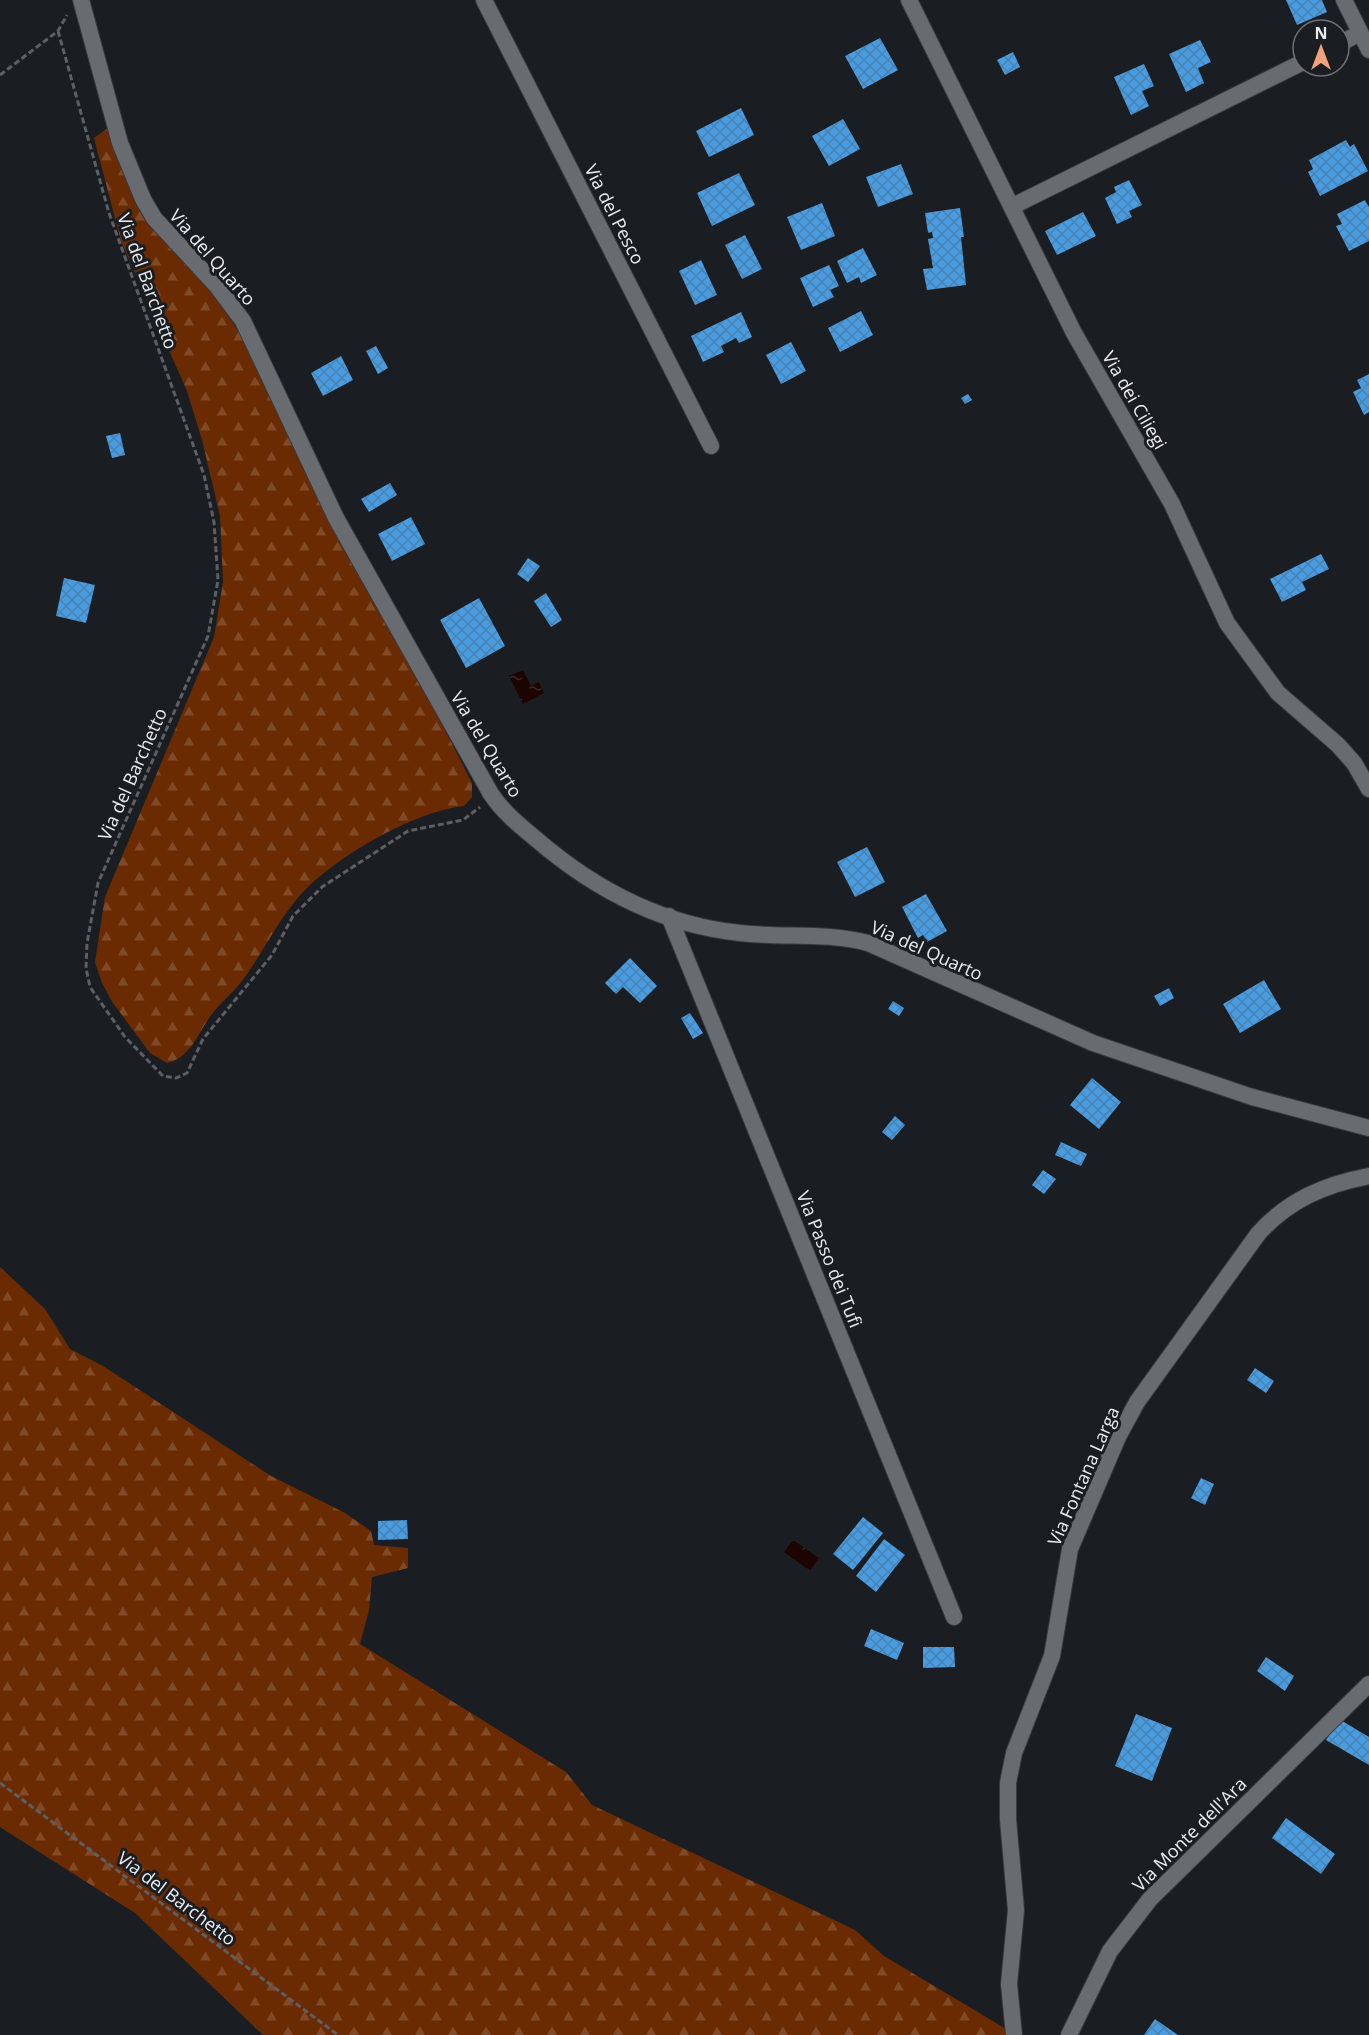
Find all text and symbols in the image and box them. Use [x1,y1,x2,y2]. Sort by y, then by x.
north arrow [1291,18,1351,78]
text: N [1314,22,1328,44]
street label: Via del Pesco [580,160,650,268]
street label: Via del Quarto [165,204,261,310]
street label: Via del Barchetto [112,210,184,352]
street label: Via dei Ciliegi [1097,347,1173,453]
street label: Via del Quarto [446,686,528,802]
street label: Via del Barchetto [92,704,172,844]
street label: Via del Quarto [867,915,987,985]
street label: Via Passo dei Tufi [792,1187,868,1331]
street label: Via Fontana Larga [1042,1403,1124,1549]
street label: Via Monte dell'Ara [1127,1772,1251,1896]
street label: Via del Barchetto [113,1845,241,1951]

